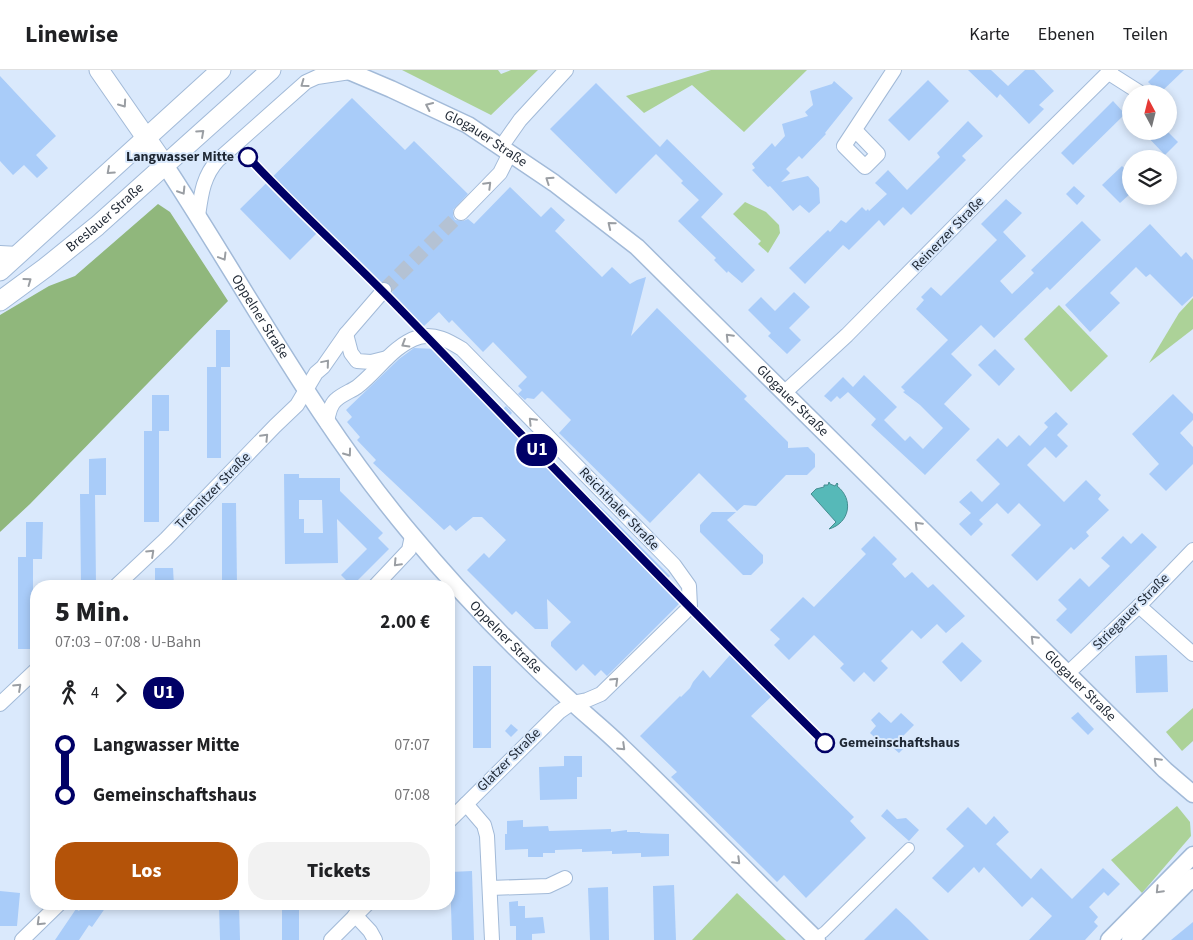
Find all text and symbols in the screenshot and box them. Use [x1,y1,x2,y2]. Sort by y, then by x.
text: Linewise [25,17,118,52]
text: Karte [969,22,1010,47]
text: Ebenen [1038,22,1095,47]
text: Teilen [1123,22,1168,47]
one-way arrow [300,78,310,87]
north arrow [1122,85,1178,140]
map controls [1122,85,1177,205]
one-way arrow [117,98,126,108]
one-way arrow [425,101,434,112]
street label: Glogauer Straße [441,105,531,172]
one-way arrow [196,130,205,139]
place label: Langwasser Mitte [126,147,234,167]
marker: Langwasser Mitte [238,147,258,167]
button: layers [1122,150,1177,205]
one-way arrow [106,165,115,174]
one-way arrow [545,176,554,186]
street label: Breslauer Straße [62,179,148,257]
one-way arrow [483,182,492,191]
one-way arrow [175,185,185,194]
street label: Reinerzer Straße [907,192,989,276]
one-way arrow [608,223,617,231]
one-way arrow [217,252,227,261]
street label: Oppelner Straße [226,271,294,363]
one-way arrow [22,278,32,287]
one-way arrow [726,333,735,342]
one-way arrow [402,338,411,348]
one-way arrow [320,360,328,369]
street label: Glogauer Straße [752,360,833,441]
one-way arrow [529,418,538,427]
one-way arrow [259,433,268,442]
line badge: U1 [514,434,560,466]
text: U1 [526,437,548,462]
one-way arrow [342,447,351,457]
street label: Trebnitzer Straße [171,448,255,534]
street label: Reichthaler Straße [574,463,664,555]
one-way arrow [915,521,924,530]
one-way arrow [146,550,155,559]
one-way arrow [394,557,403,566]
street label: Striegauer Straße [1088,569,1174,655]
text: 5 Min. [55,592,130,632]
street label: Oppelner Straße [465,596,546,679]
text: 2.00 € [380,609,430,636]
text: 07:03 – 07:08 · U-Bahn [55,631,201,653]
one-way arrow [1031,636,1040,645]
street label: Glogauer Straße [1039,646,1121,726]
one-way arrow [609,678,618,687]
icon: walk [55,679,83,707]
icon: forward [107,679,135,707]
text: U1 [153,680,174,705]
text: 4 [91,682,99,704]
one-way arrow [13,684,22,693]
street label: Glatzer Straße [473,724,545,796]
text: Langwasser Mitte [93,732,240,759]
marker: Gemeinschaftshaus [815,733,835,753]
place label: Gemeinschaftshaus [839,733,960,753]
text: 07:07 [394,734,430,756]
one-way arrow [616,741,625,750]
one-way arrow [1154,758,1163,767]
text: Gemeinschaftshaus [93,782,257,809]
text: 07:08 [394,784,430,806]
button: Los [55,842,238,900]
button: Tickets [248,842,430,900]
one-way arrow [732,855,741,864]
one-way arrow [1156,884,1165,893]
one-way arrow [37,916,46,925]

